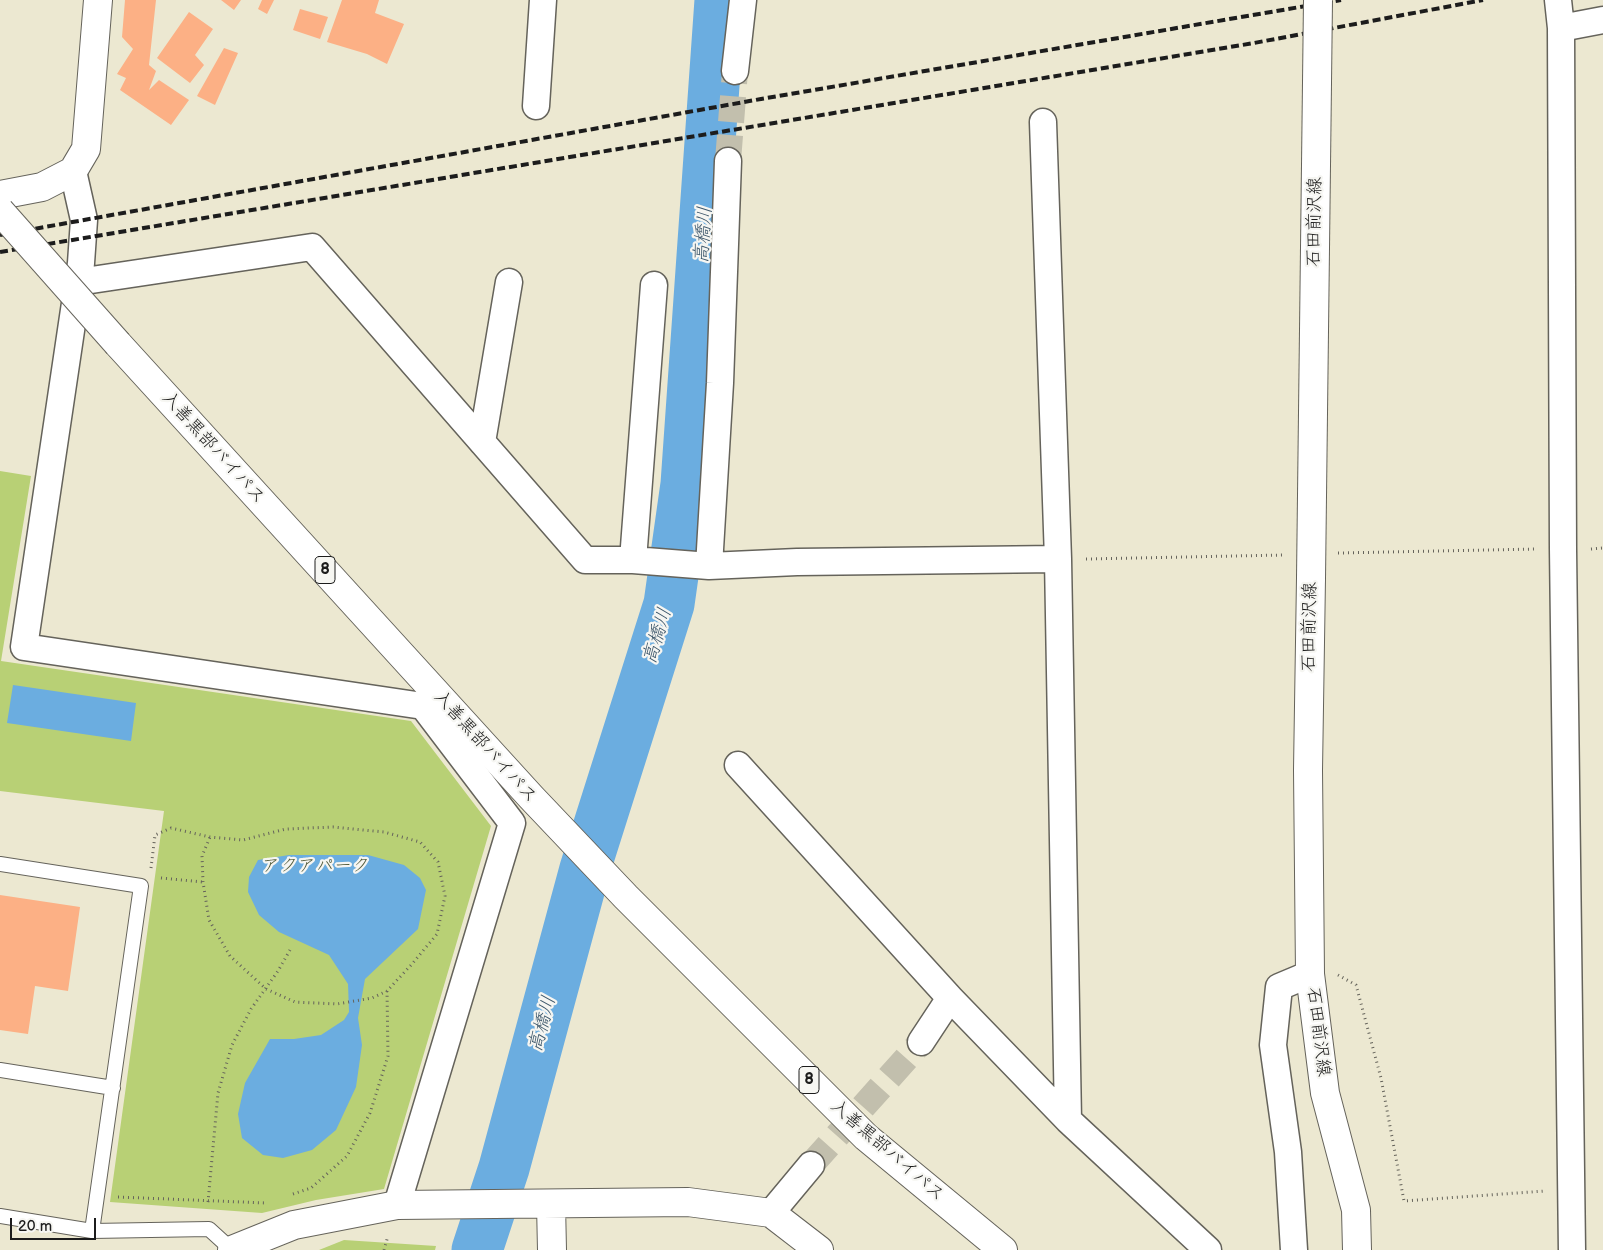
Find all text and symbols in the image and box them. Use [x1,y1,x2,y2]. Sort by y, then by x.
street label: 石田前沢線 [1303,177,1327,267]
water label: 高橋川 [691,206,717,264]
street label: 入善黒部バイパス [157,387,269,509]
road number: 8 [315,556,335,584]
street label: 石田前沢線 [1298,582,1322,672]
water label: 高橋川 [639,605,677,667]
street label: 入善黒部バイパス [429,686,541,808]
park label: アクアパーク [262,855,370,877]
street label: 石田前沢線 [1302,986,1334,1078]
water label: 高橋川 [525,994,561,1054]
road number: 8 [799,1066,819,1094]
street label: 入善黒部バイパス [826,1096,948,1206]
scale bar [12,1208,99,1240]
text: 20 m [18,1217,52,1236]

